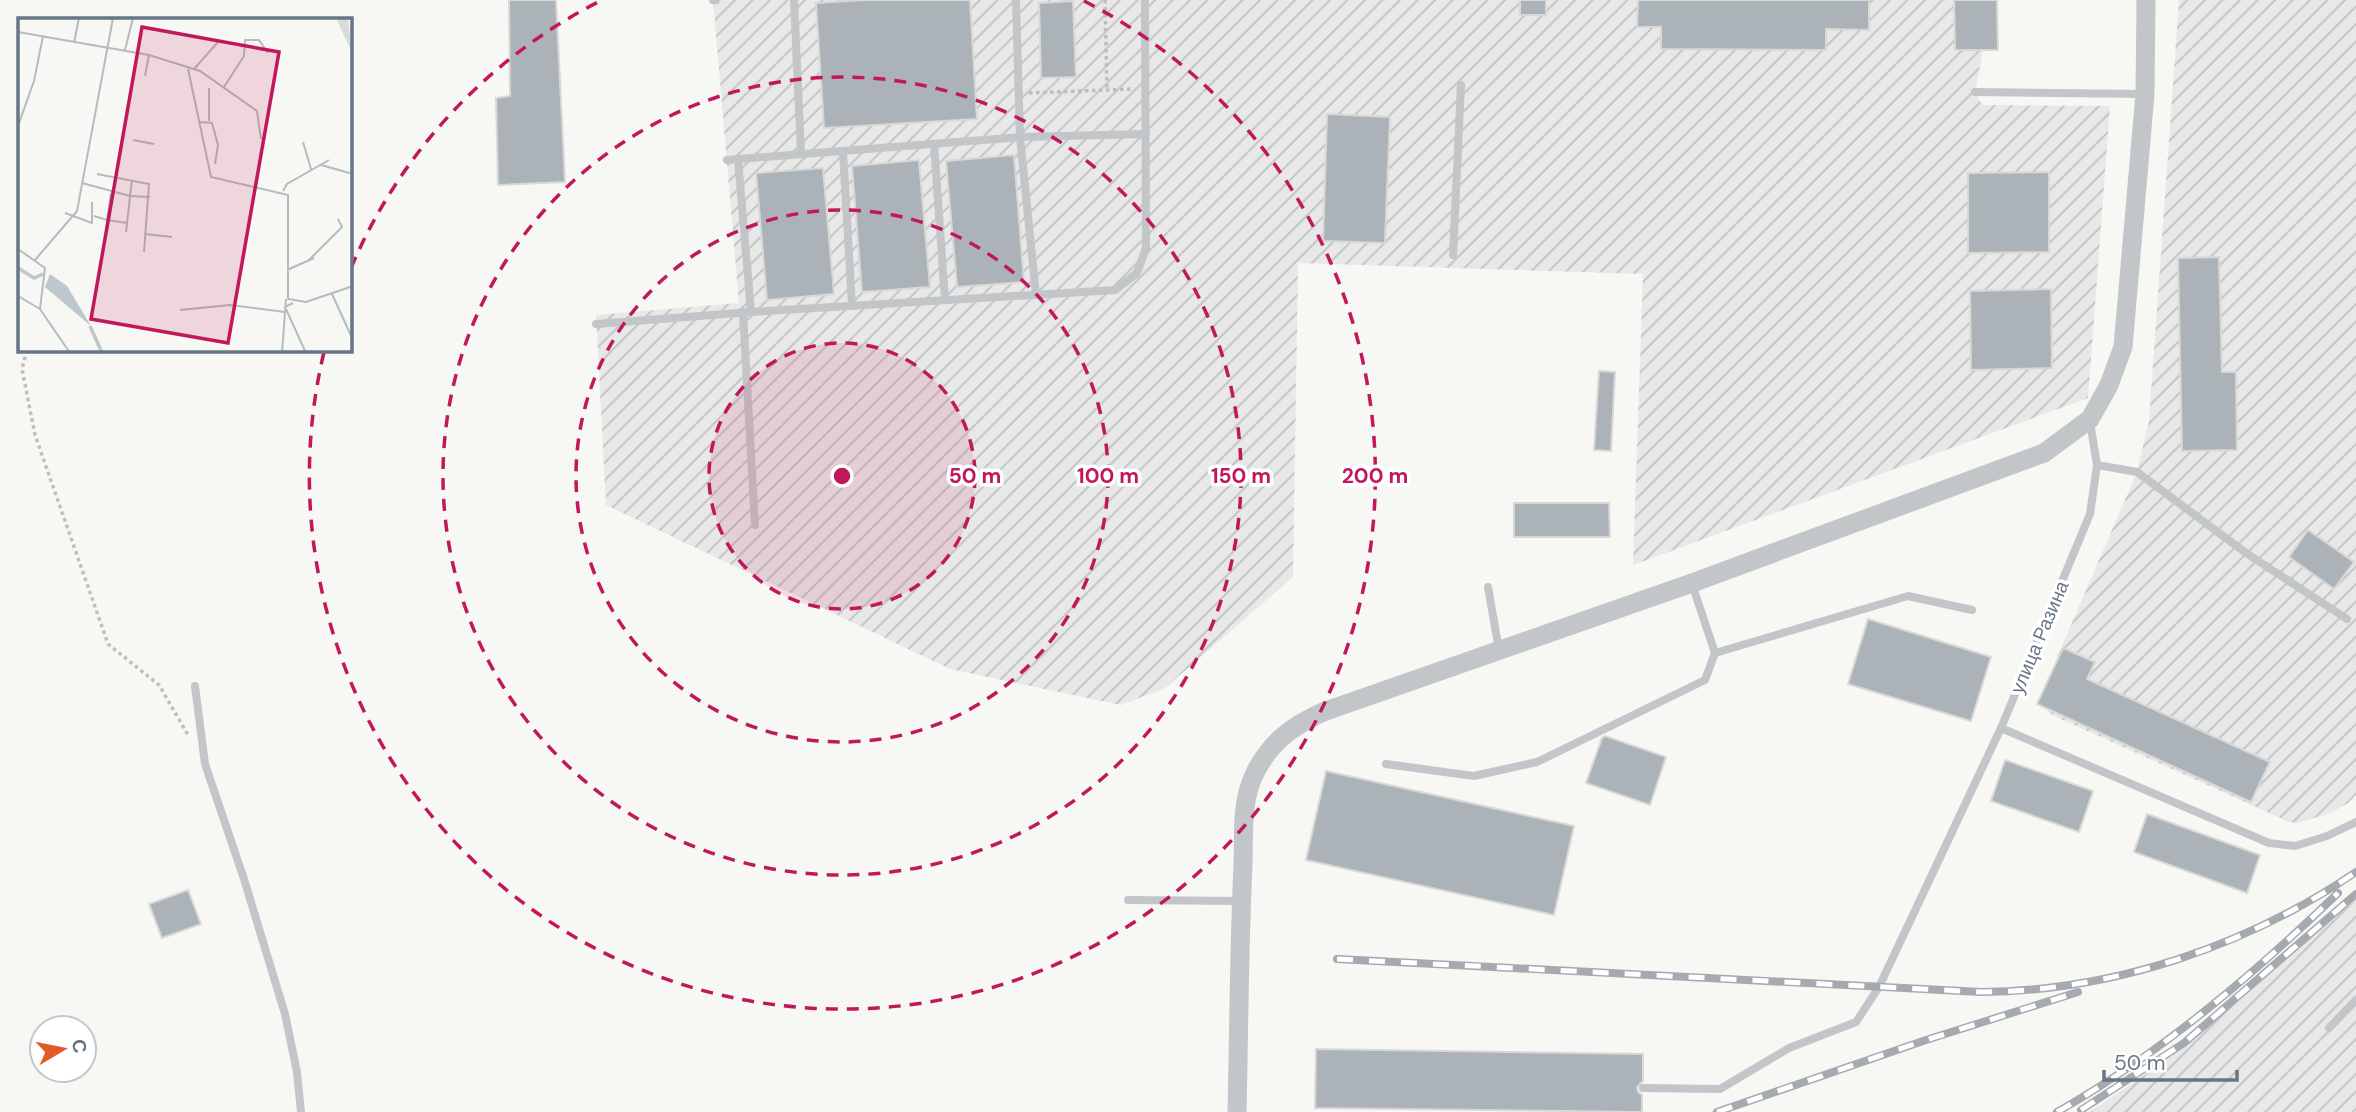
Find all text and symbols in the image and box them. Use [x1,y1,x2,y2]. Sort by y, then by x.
inset map [18,18,352,352]
text: 50 m [949,462,1001,490]
text: 100 m [1077,462,1139,490]
text: 150 m [1211,462,1271,490]
text: 200 m [1342,462,1408,490]
centre of rings [830,464,854,488]
street label: улица Разина [2004,577,2075,697]
north arrow [28,1014,98,1084]
text: С [66,1037,93,1055]
scale bar [2104,1038,2237,1082]
text: 50 m [2114,1049,2165,1077]

